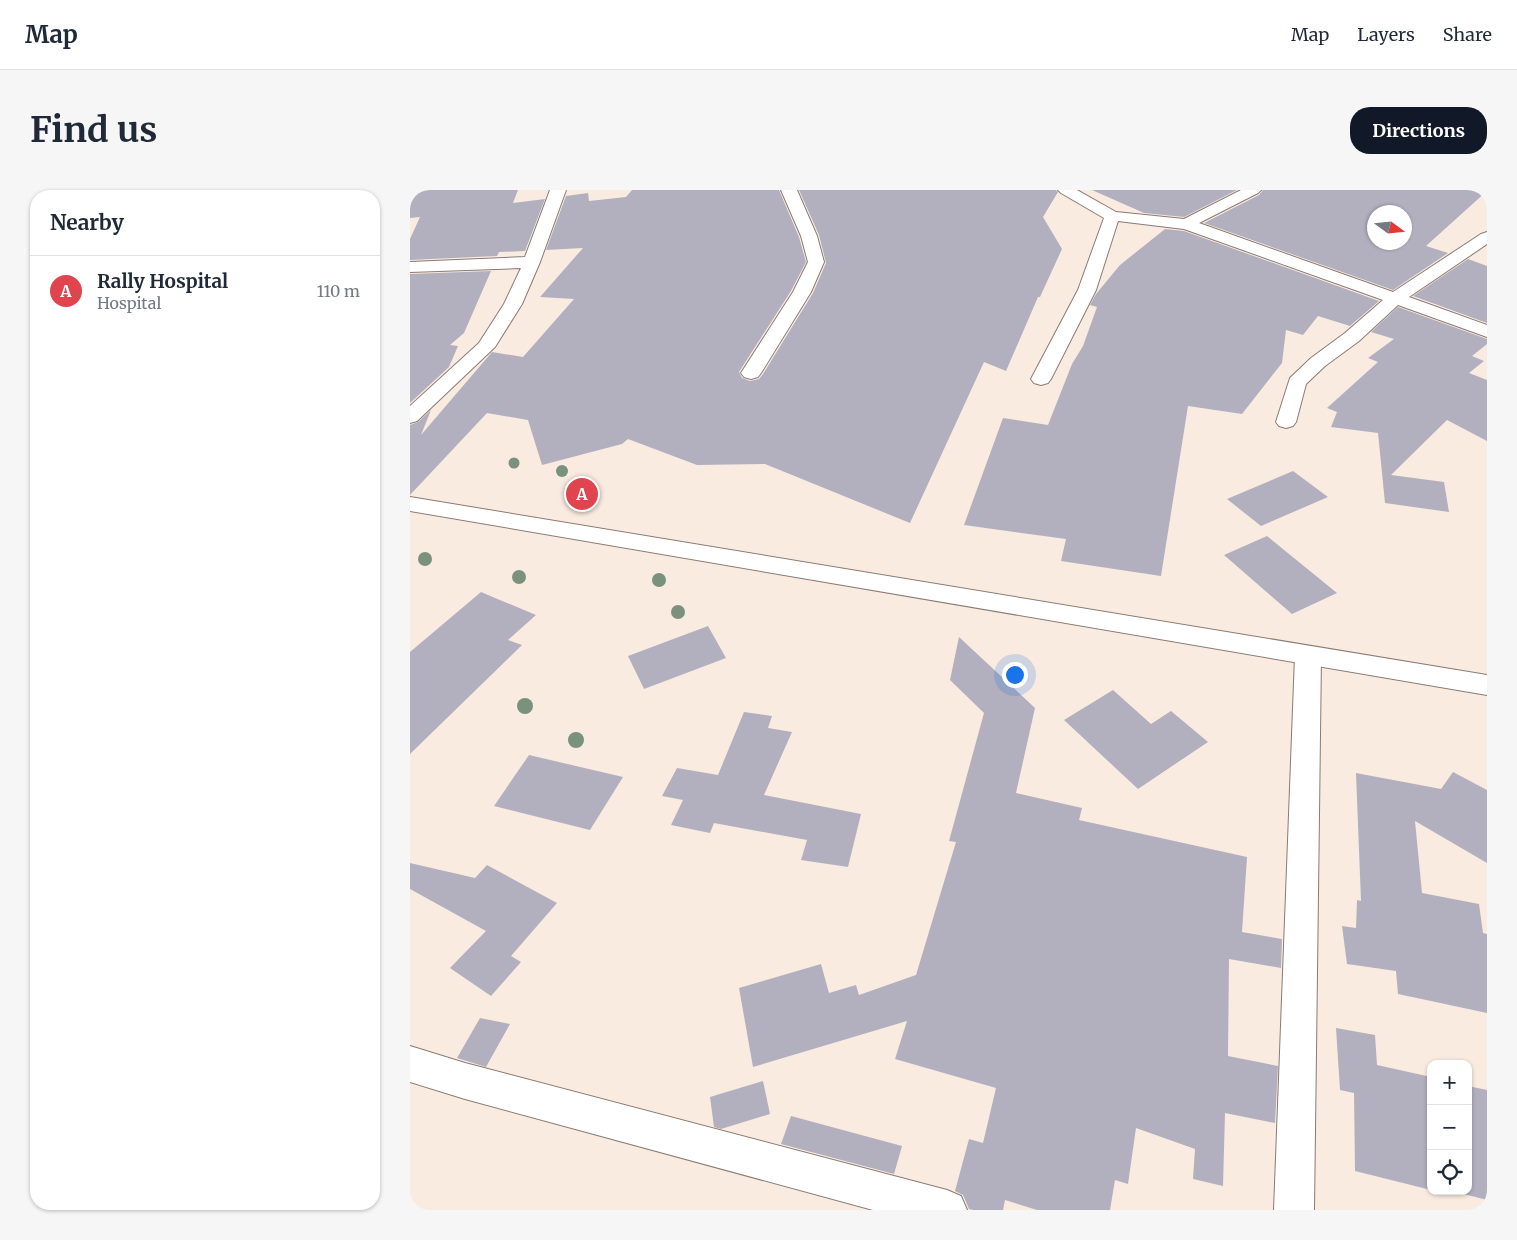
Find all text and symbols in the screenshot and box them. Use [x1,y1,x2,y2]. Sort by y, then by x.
text: Map [25,19,78,50]
text: Map [1291,23,1329,46]
text: Layers [1357,23,1415,46]
text: Share [1443,23,1492,46]
button: Directions [1350,107,1487,154]
text: Find us [30,108,157,152]
north arrow [1367,205,1412,250]
text: Nearby [50,209,124,236]
text: Rally Hospital [97,269,228,293]
text: A [60,281,72,301]
text: 110 m [317,281,360,301]
text: Hospital [97,293,161,313]
pin: A [566,475,598,513]
your location [1002,662,1028,688]
map controls [1427,1060,1472,1195]
button: + [1427,1060,1472,1105]
button: − [1427,1105,1472,1150]
button: locate [1427,1150,1472,1195]

